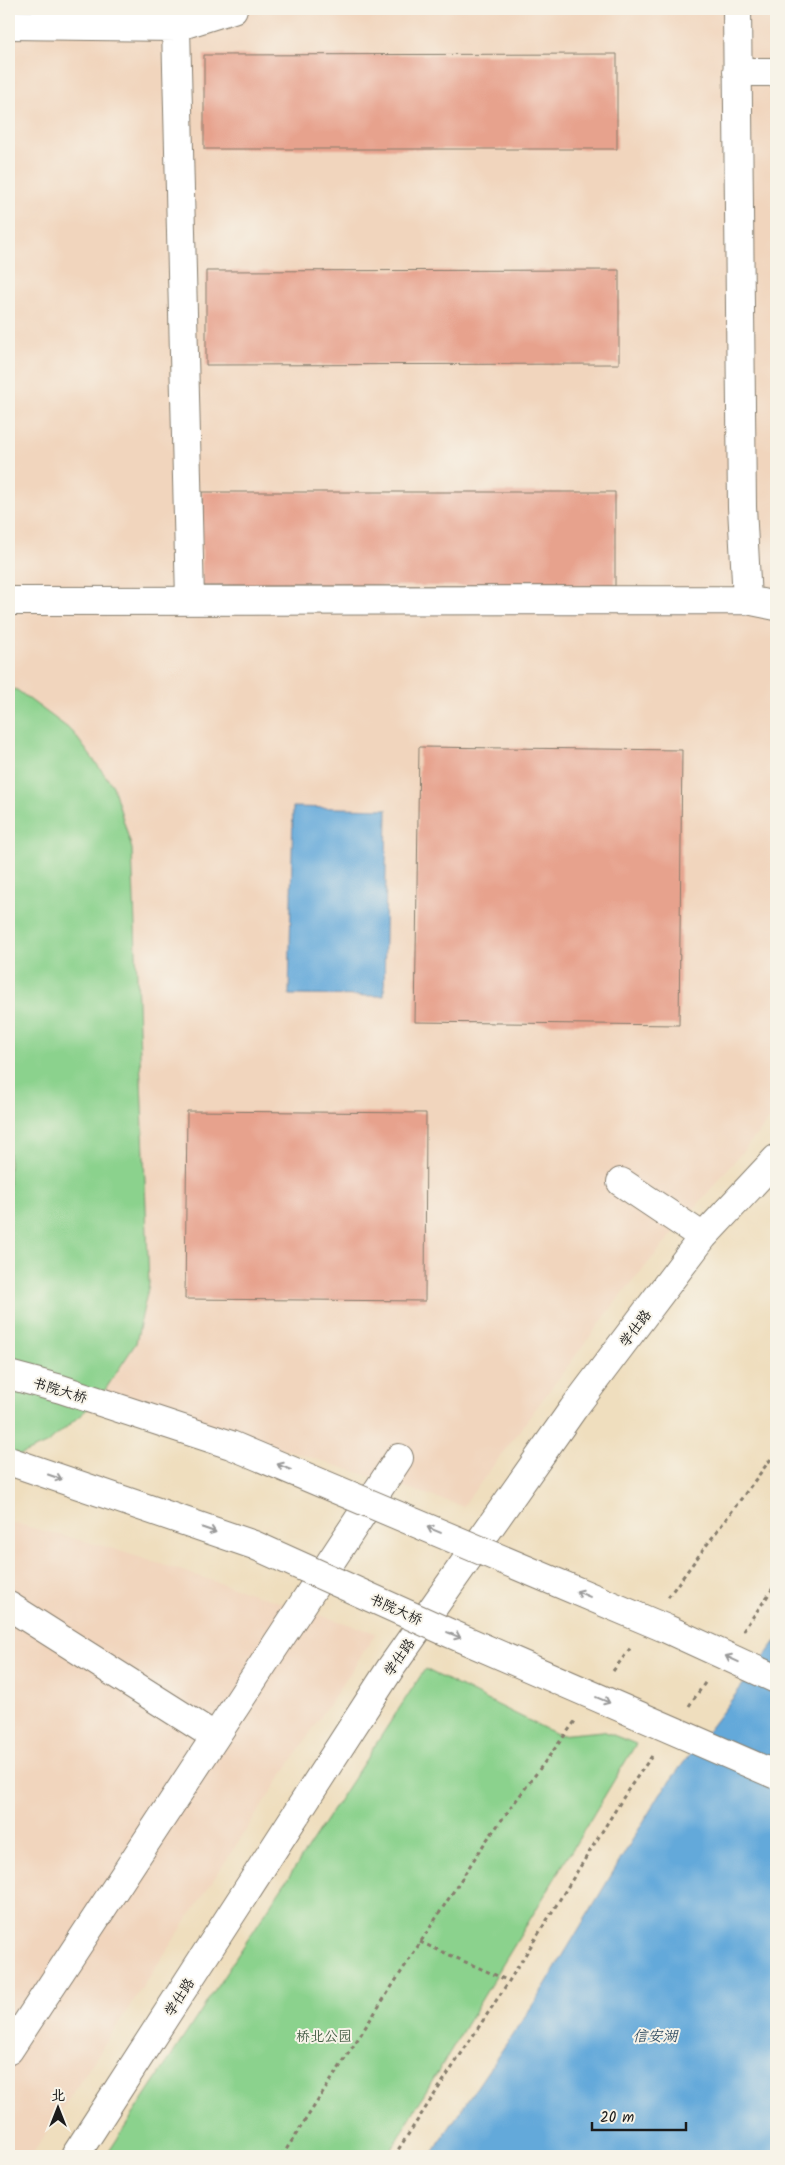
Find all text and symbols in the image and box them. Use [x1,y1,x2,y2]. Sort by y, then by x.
street label: 学仕路 [614,1305,657,1352]
street label: 书院大桥 [30,1372,90,1410]
one-way arrow [277,1462,292,1471]
one-way arrow [47,1473,62,1482]
one-way arrow [427,1525,442,1535]
one-way arrow [200,1526,216,1535]
street label: 书院大桥 [366,1588,426,1631]
one-way arrow [576,1588,591,1598]
one-way arrow [446,1631,461,1641]
street label: 学仕路 [379,1634,421,1681]
one-way arrow [725,1653,740,1663]
one-way arrow [595,1695,610,1705]
street label: 学仕路 [159,1974,201,2021]
water label: 信安湖 [632,2025,679,2049]
park label: 桥北公园 [296,2026,352,2048]
north arrow [32,2082,82,2132]
text: 北 [51,2085,65,2107]
scale bar [592,2100,686,2132]
text: 20 m [600,2106,634,2130]

